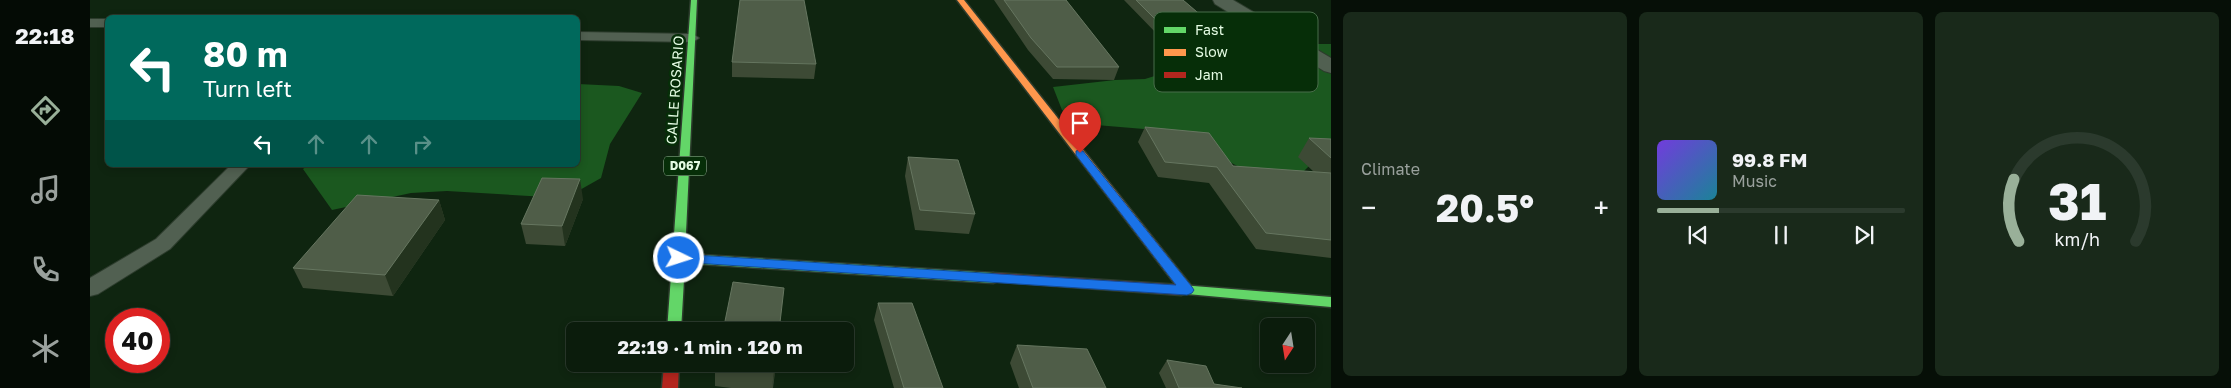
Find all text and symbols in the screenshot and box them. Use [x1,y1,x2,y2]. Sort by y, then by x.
legend [1154,12,1318,92]
text: Fast [1195,21,1224,38]
text: 22:18 [15,22,75,49]
text: 80 m [203,33,288,75]
icon: left [120,35,185,100]
street label: CALLE ROSARIO [662,35,687,145]
text: Slow [1195,43,1228,60]
text: Jam [1195,66,1223,83]
text: Turn left [203,75,292,102]
icon: directions [28,93,63,128]
pin [1059,102,1101,153]
icon: arrive [1066,109,1094,137]
icon: left [249,130,277,158]
icon: ahead [302,130,330,158]
icon: ahead [355,130,383,158]
icon: right [408,130,436,158]
text: 99.8 FM [1732,148,1807,171]
road number: D067 [664,157,706,176]
text: Climate [1361,159,1420,179]
text: 31 [2048,169,2106,231]
text: Music [1732,171,1777,191]
icon: music [28,172,63,207]
text: 20.5° [1436,185,1534,230]
text: − [1361,191,1376,224]
text: + [1594,191,1609,224]
icon: previous [1684,221,1712,249]
icon: pause [1767,221,1795,249]
icon: next [1850,221,1878,249]
text: km/h [2054,228,2100,250]
position arrow [652,231,704,283]
icon: phone [28,252,63,287]
speed limit sign: 40 [105,308,170,373]
north arrow [1260,318,1315,372]
map controls [1260,318,1315,373]
icon: climate [28,331,63,366]
text: 22:19 · 1 min · 120 m [617,335,803,358]

